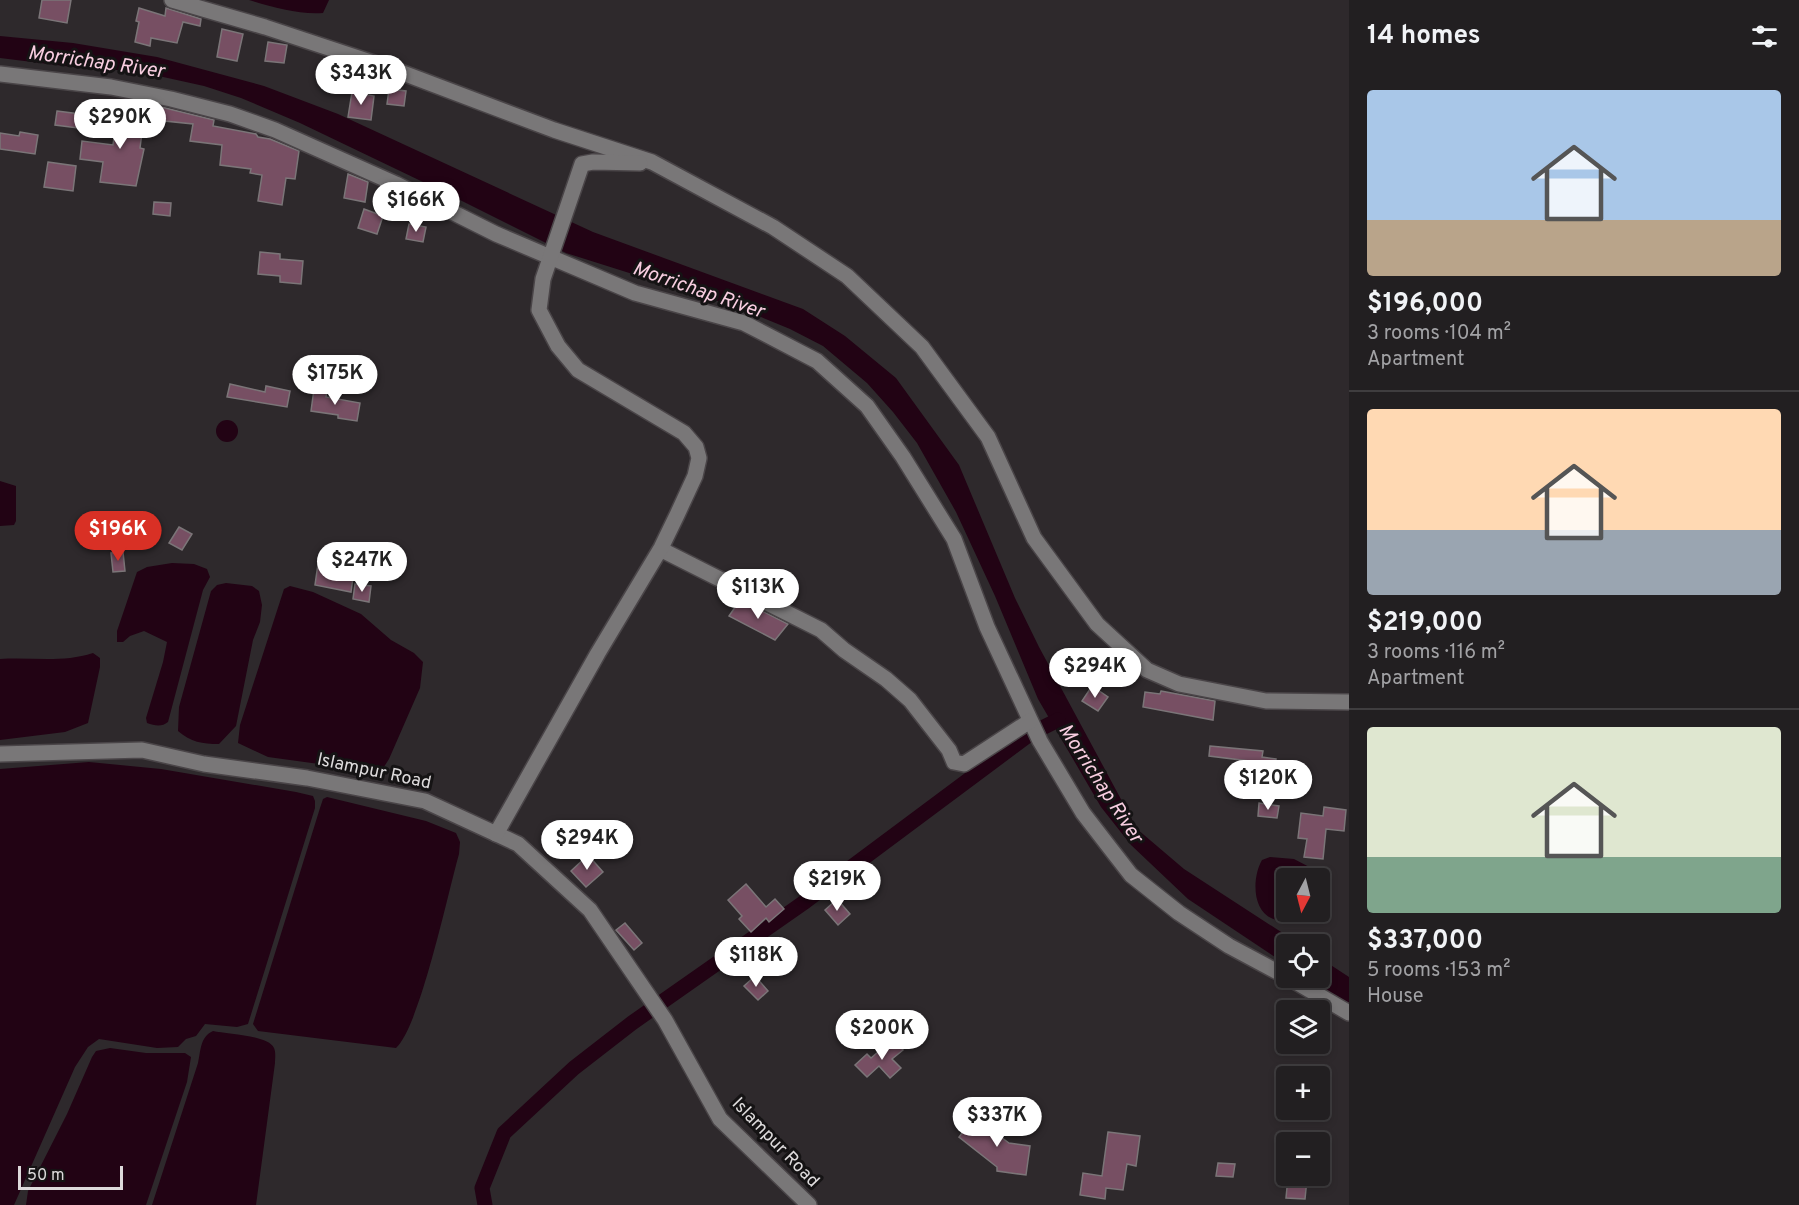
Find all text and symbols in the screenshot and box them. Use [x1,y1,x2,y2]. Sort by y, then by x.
text: 14 homes [1367,20,1481,53]
icon: filters [1748,20,1781,53]
water label: Morrichap River [26,41,167,86]
pin: $343K [319,55,403,106]
text: $343K [330,61,392,87]
pin: $290K [78,99,162,150]
text: $290K [88,105,152,131]
icon: home [1520,129,1628,237]
pin: $166K [374,182,458,233]
text: $166K [387,188,445,214]
water label: Morrichap River [629,256,769,326]
text: $196,000 [1367,288,1483,321]
text: 3 rooms · 104 m² [1367,321,1511,347]
text: Apartment [1367,347,1465,373]
pin: $175K [293,355,377,406]
text: $175K [306,361,364,387]
icon: home [1520,448,1628,556]
pin: $196K [76,511,160,562]
text: $196K [89,517,147,543]
pin: $247K [320,542,404,593]
text: $247K [331,548,393,574]
pin: $113K [716,569,800,620]
text: $113K [731,575,785,601]
text: $219,000 [1367,607,1483,640]
text: 3 rooms · 116 m² [1367,640,1505,666]
pin: $294K [1053,648,1137,699]
text: $294K [1063,654,1127,680]
text: Apartment [1367,666,1465,692]
water label: Morrichap River [1052,719,1149,850]
street label: Islampur Road [315,749,433,795]
pin: $120K [1226,760,1310,811]
text: $120K [1238,766,1298,792]
icon: home [1520,766,1628,874]
pin: $294K [545,820,629,871]
text: $294K [555,826,619,852]
pin: $219K [795,861,879,912]
text: $219K [808,867,866,893]
north arrow [1276,868,1330,922]
map controls [1276,868,1330,1186]
text: $337,000 [1367,925,1483,958]
button: locate [1276,934,1330,988]
pin: $118K [714,937,798,988]
text: $118K [729,943,783,969]
text: 5 rooms · 153 m² [1367,958,1510,984]
text: House [1367,984,1423,1010]
button: layers [1276,1000,1330,1054]
pin: $200K [840,1010,924,1061]
text: $200K [850,1016,914,1042]
button: + [1276,1066,1330,1120]
street label: Islampur Road [726,1093,824,1193]
pin: $337K [955,1097,1039,1148]
text: $337K [967,1103,1027,1129]
button: − [1276,1132,1330,1186]
scale bar [18,1163,123,1190]
text: 50 m [27,1166,65,1186]

